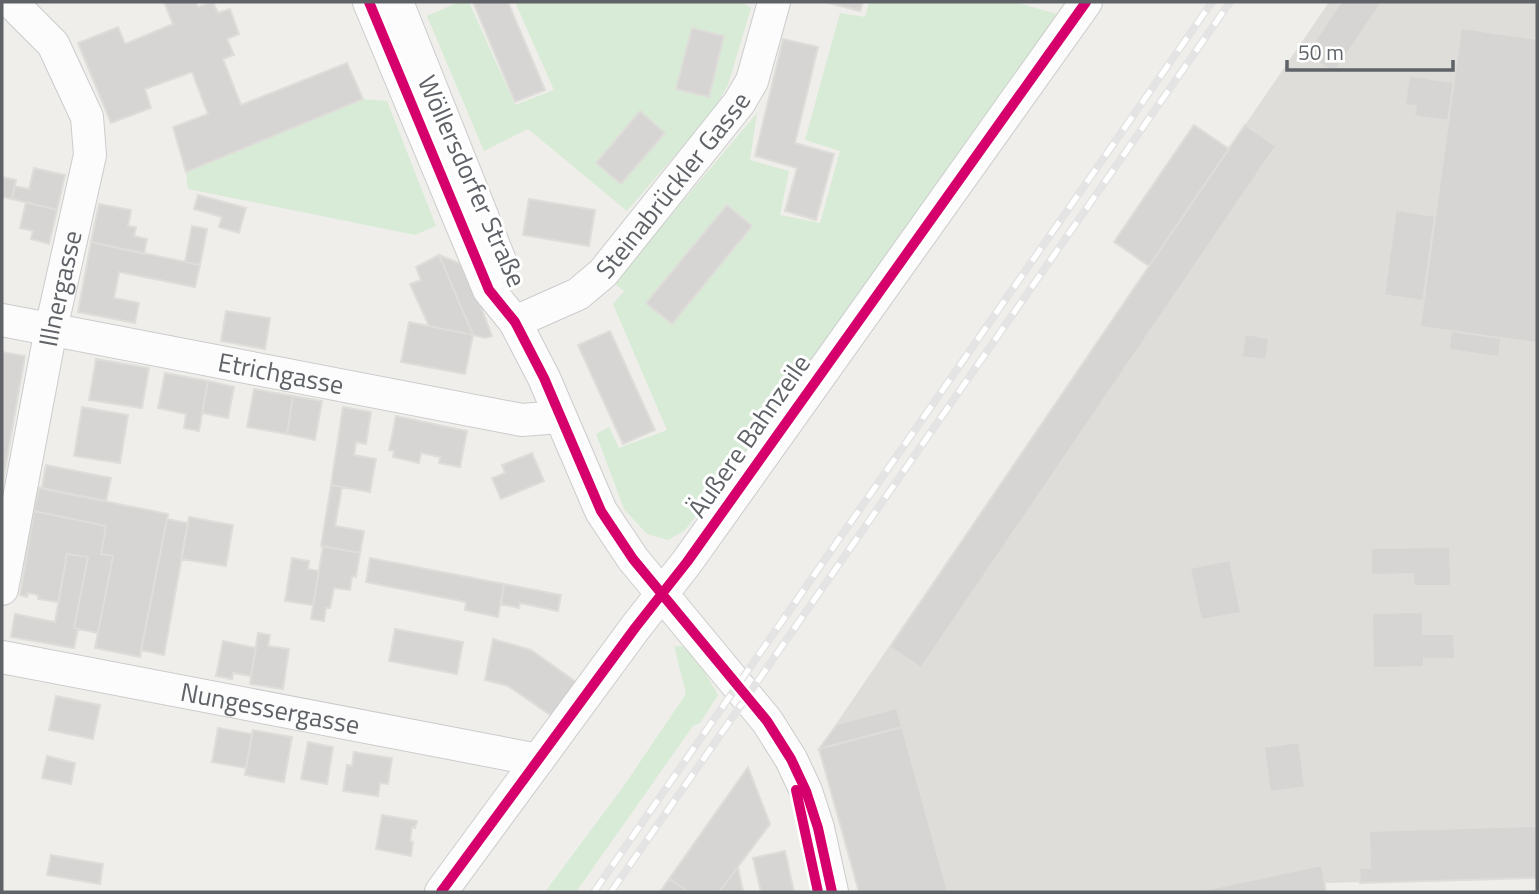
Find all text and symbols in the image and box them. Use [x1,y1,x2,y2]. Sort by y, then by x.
scale bar [1287,28,1453,72]
text: 50 m [1298,36,1344,68]
street label: Wöllersdorfer Straße [408,69,537,293]
street label: Steinabrückler Gasse [586,85,760,287]
street label: Illnergasse [28,227,92,350]
street label: Etrichgasse [215,342,347,404]
street label: Äußere Bahnzeile [678,346,820,525]
street label: Nungessergasse [177,672,363,744]

